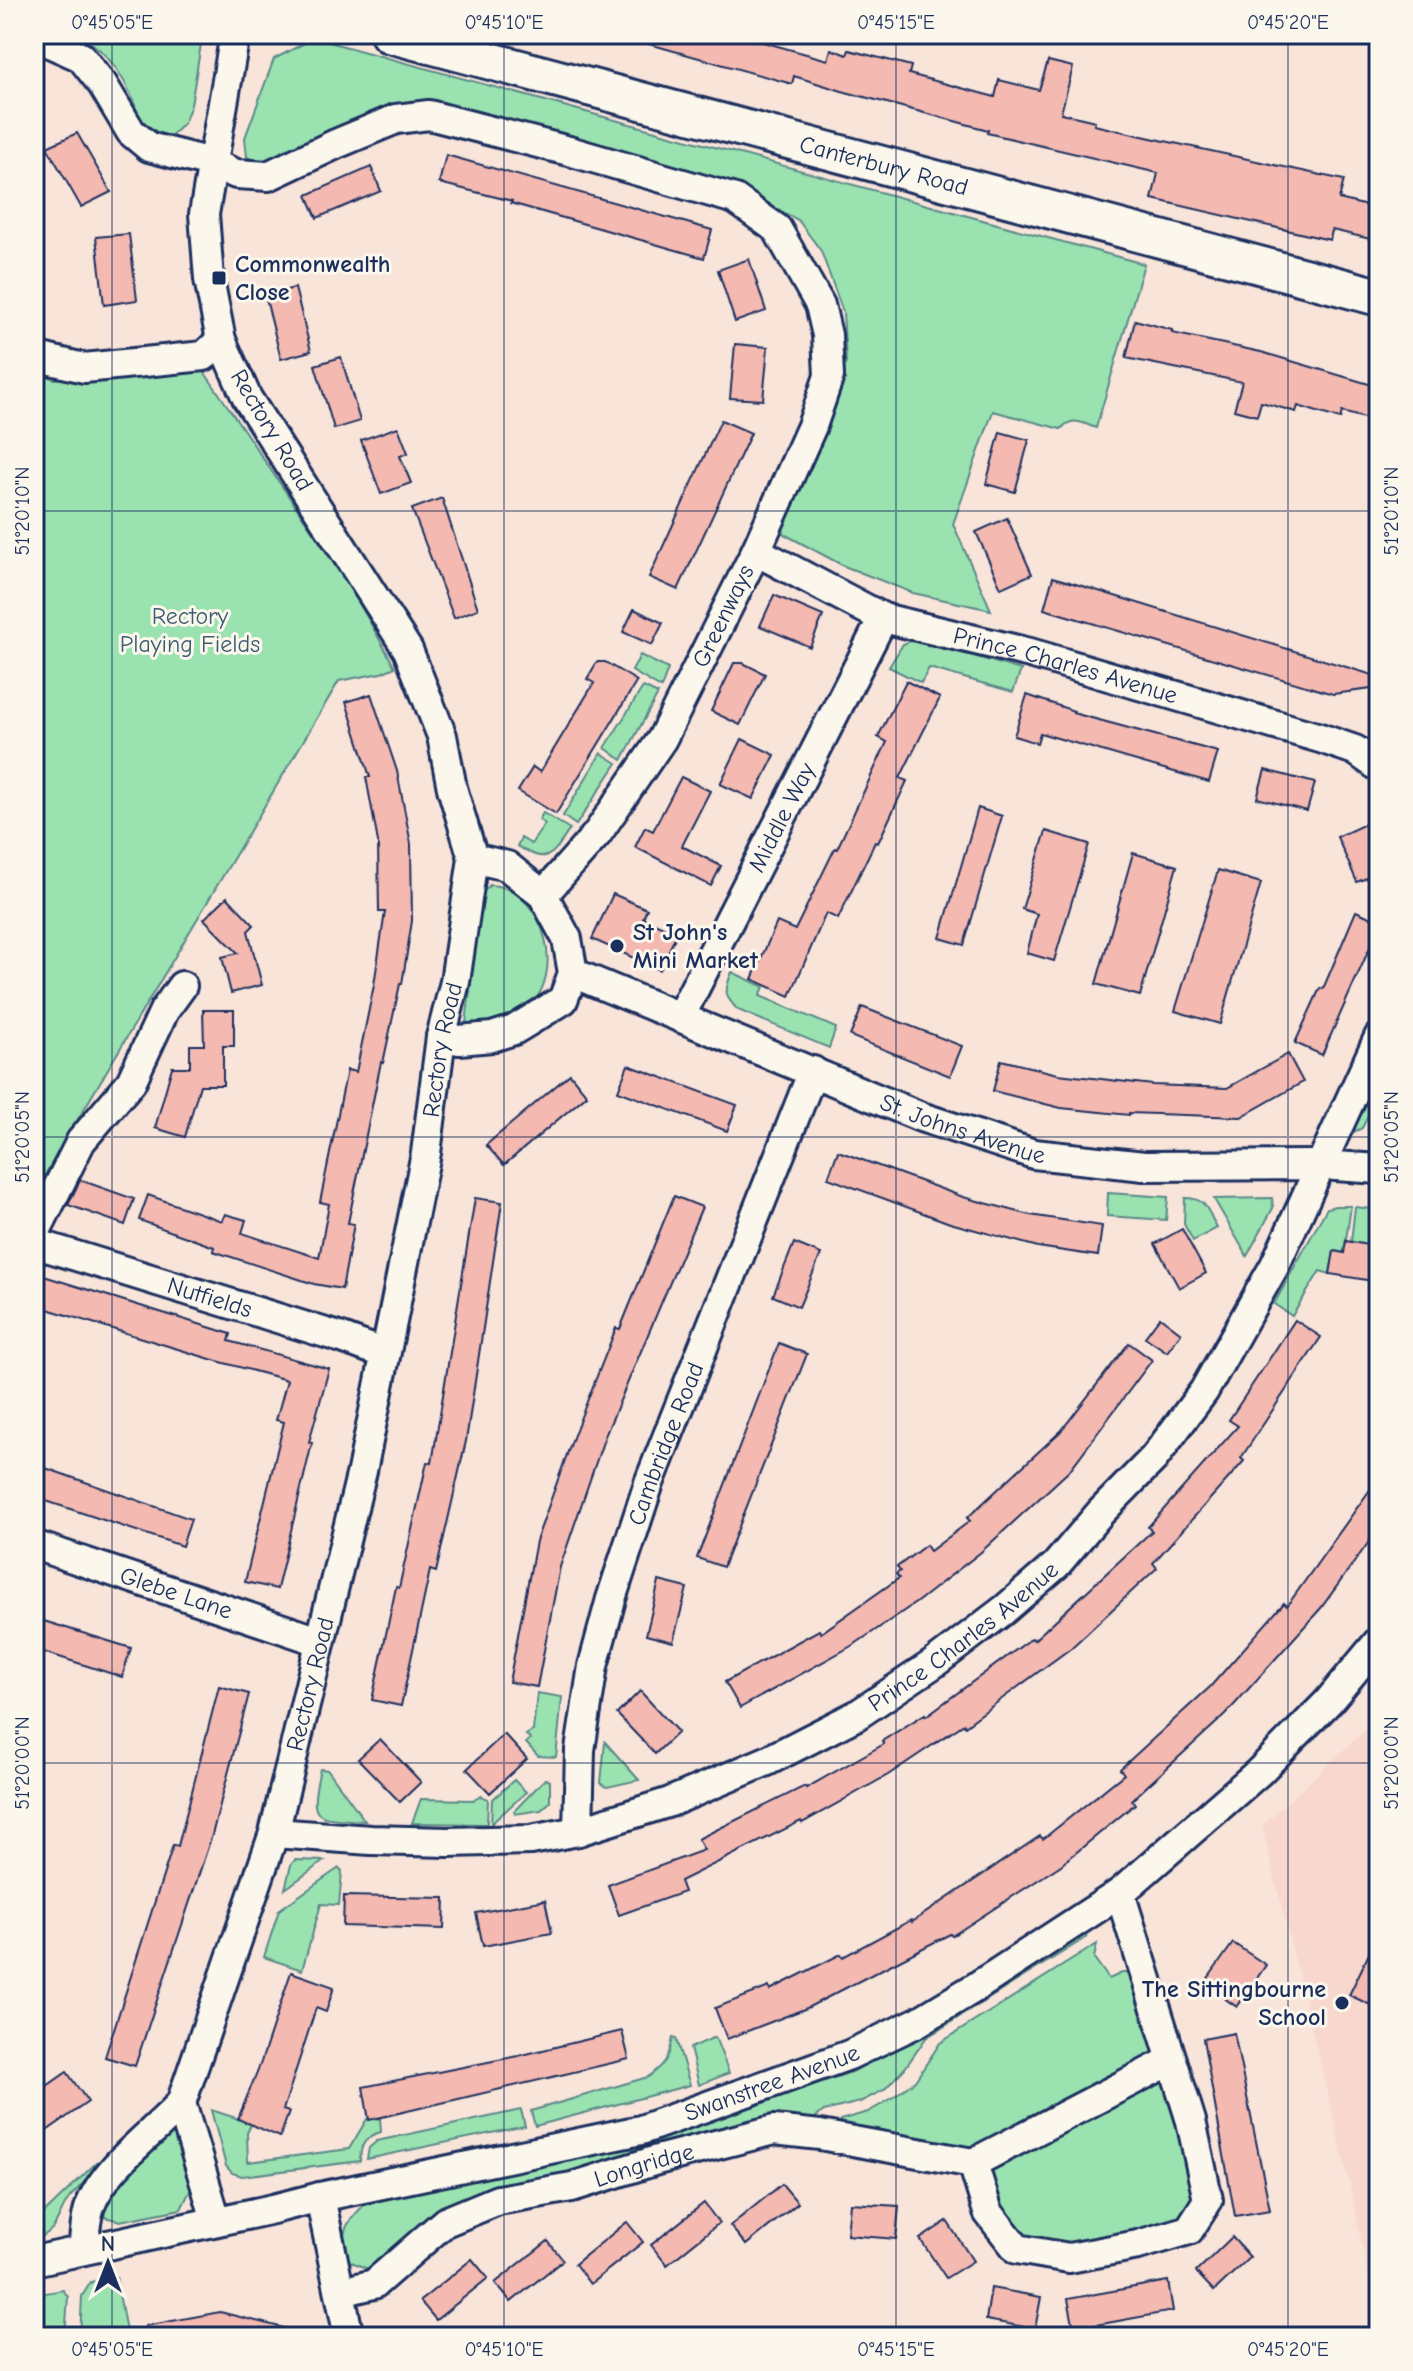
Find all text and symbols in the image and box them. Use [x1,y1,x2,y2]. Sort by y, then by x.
text: 0°45'05"E [71,11,153,34]
text: 0°45'10"E [464,11,544,34]
text: 0°45'15"E [857,11,935,34]
text: 0°45'20"E [1247,11,1329,34]
street label: Canterbury Road [796,130,971,201]
place label: Commonwealth Close [235,250,391,306]
marker: Commonwealth Close [210,269,228,287]
street label: Rectory Road [225,364,319,496]
text: 51°20'10"N [11,466,34,556]
text: 51°20'10"N [1380,466,1403,556]
street label: Greenways [686,560,760,672]
park label: Rectory Playing Fields [120,602,260,658]
street label: Prince Charles Avenue [951,621,1181,709]
street label: Middle Way [742,758,821,877]
place label: St John's Mini Market [633,918,759,974]
marker: St John's Mini Market [608,937,626,955]
street label: Rectory Road [417,980,468,1119]
street label: St. Johns Avenue [876,1088,1046,1169]
text: 51°20'05"N [11,1091,34,1183]
text: 51°20'05"N [1380,1091,1403,1183]
street label: Nutfields [164,1271,256,1323]
street label: Cambridge Road [622,1358,710,1529]
street label: Prince Charles Avenue [863,1556,1064,1718]
street label: Glebe Lane [116,1561,236,1625]
street label: Rectory Road [280,1614,340,1754]
text: 51°20'00"N [11,1716,34,1810]
text: 51°20'00"N [1380,1716,1403,1810]
place label: The Sittingbourne School [1142,1975,1326,2031]
marker: The Sittingbourne School [1333,1994,1351,2012]
street label: Swanstree Avenue [680,2038,864,2127]
street label: Longridge [591,2137,697,2193]
north arrow [68,2223,148,2303]
text: N [101,2231,115,2257]
text: 0°45'05"E [71,2338,153,2361]
text: 0°45'10"E [464,2338,544,2361]
text: 0°45'15"E [857,2338,935,2361]
text: 0°45'20"E [1247,2338,1329,2361]

